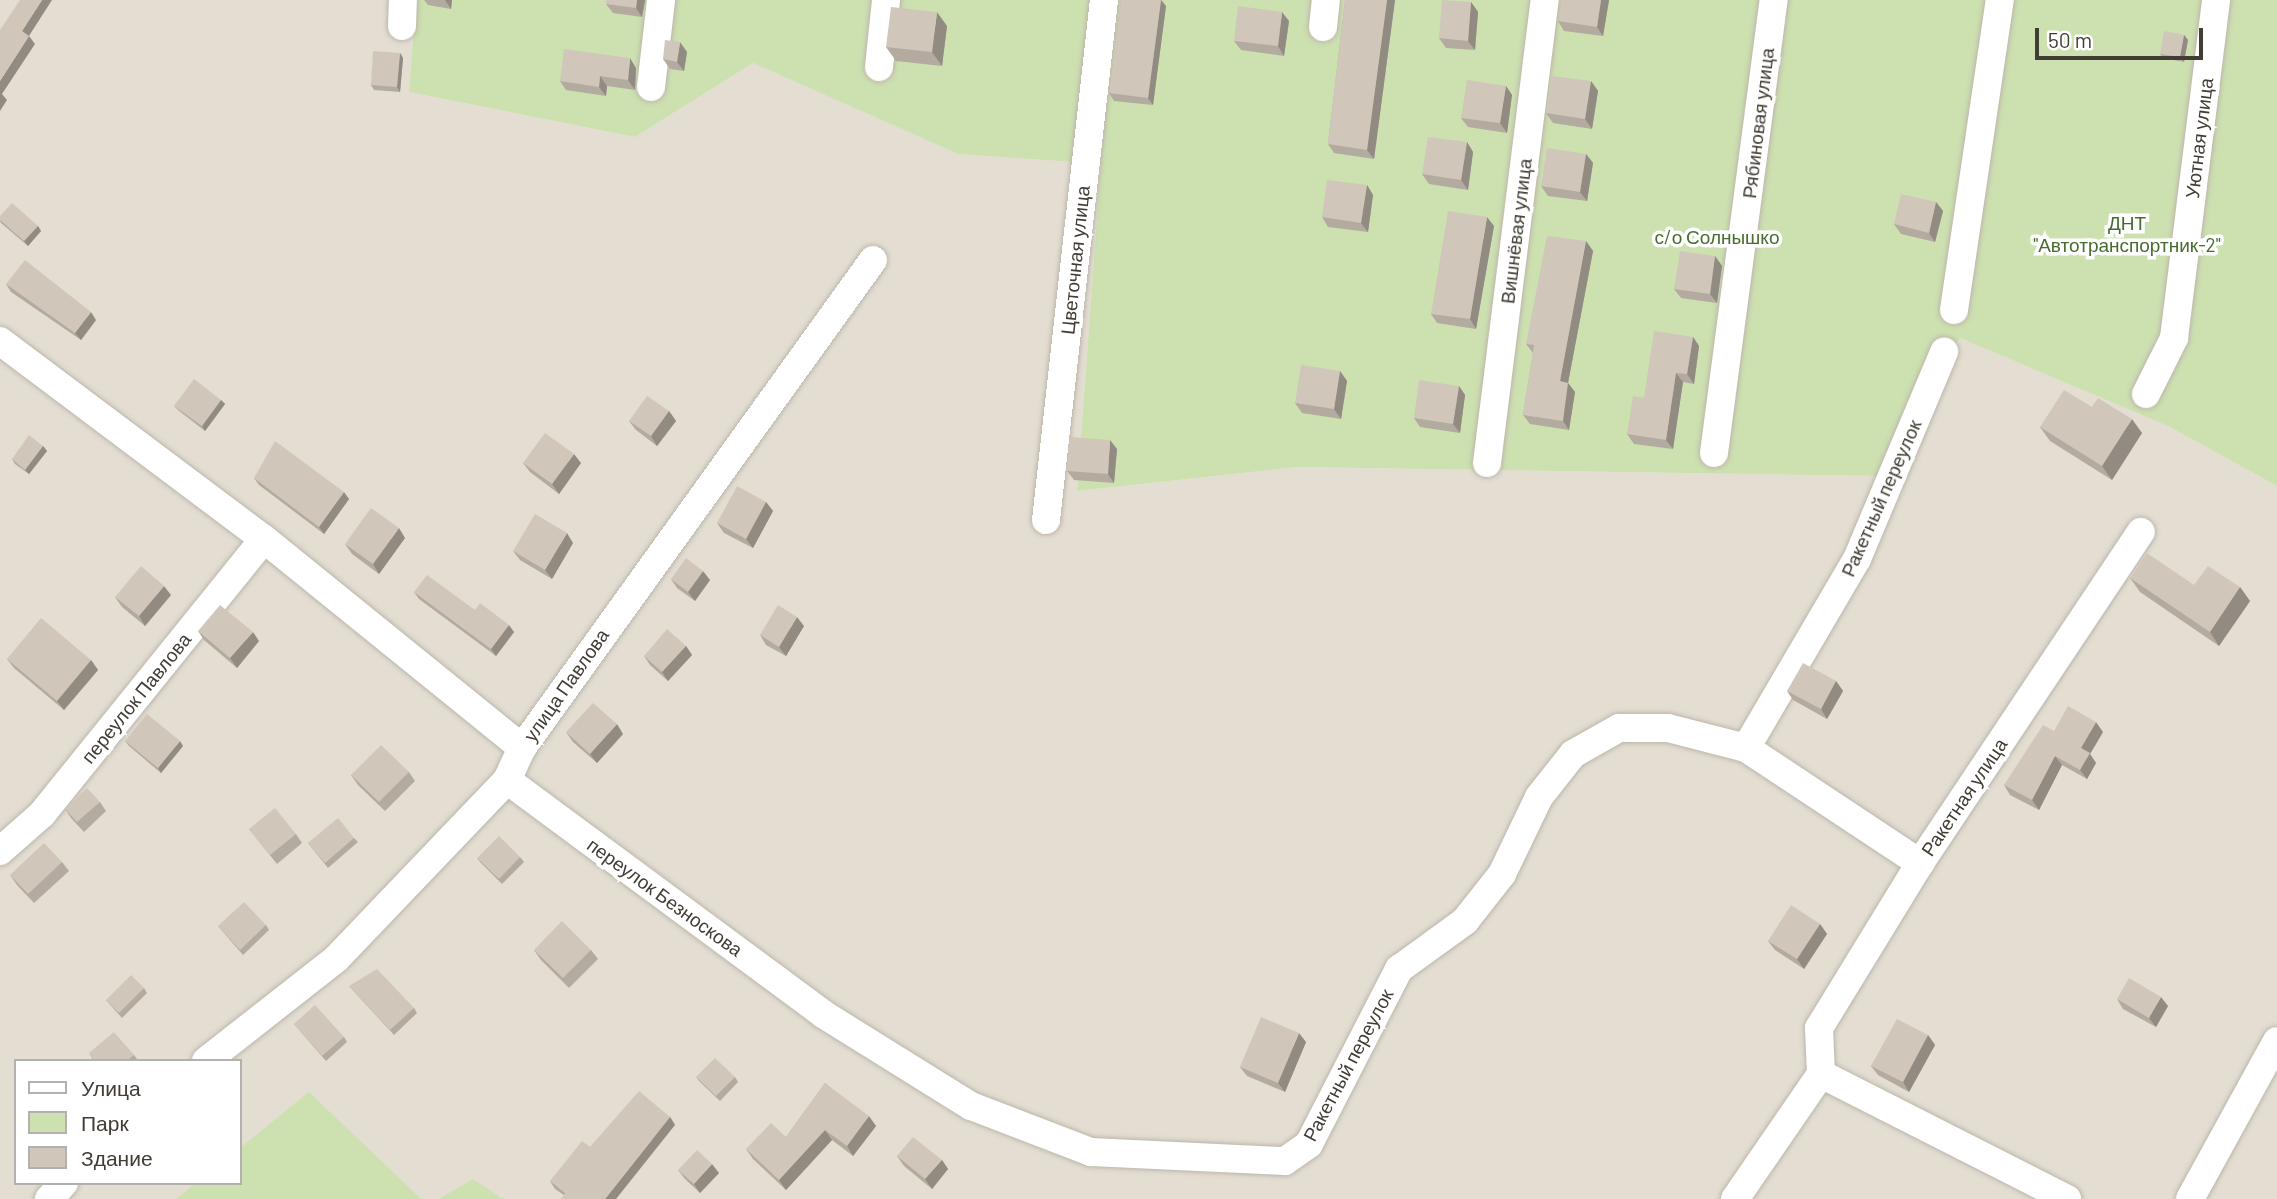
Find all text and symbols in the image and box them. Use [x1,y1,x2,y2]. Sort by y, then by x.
scale bar [2039,14,2207,58]
text: 50 m [2048,27,2092,52]
street label: Рябиновая улица [1737,46,1779,200]
street label: Уютная улица [2180,76,2218,200]
street label: Вишнёвая улица [1496,157,1536,305]
street label: Цветочная улица [1056,184,1094,336]
park label: ДНТ "Автотранспортник-2" [2033,212,2221,256]
park label: с/о Солнышко [1655,226,1779,248]
street label: Ракетный переулок [1836,416,1926,580]
street label: улица Павлова [519,624,613,746]
street label: переулок Павлова [76,628,196,768]
street label: Ракетная улица [1916,734,2012,860]
street label: переулок Безноскова [583,833,747,961]
street label: Ракетный переулок [1298,985,1398,1145]
legend [14,1059,242,1185]
text: Улица [81,1075,141,1100]
text: Парк [81,1110,129,1135]
text: Здание [81,1145,153,1170]

